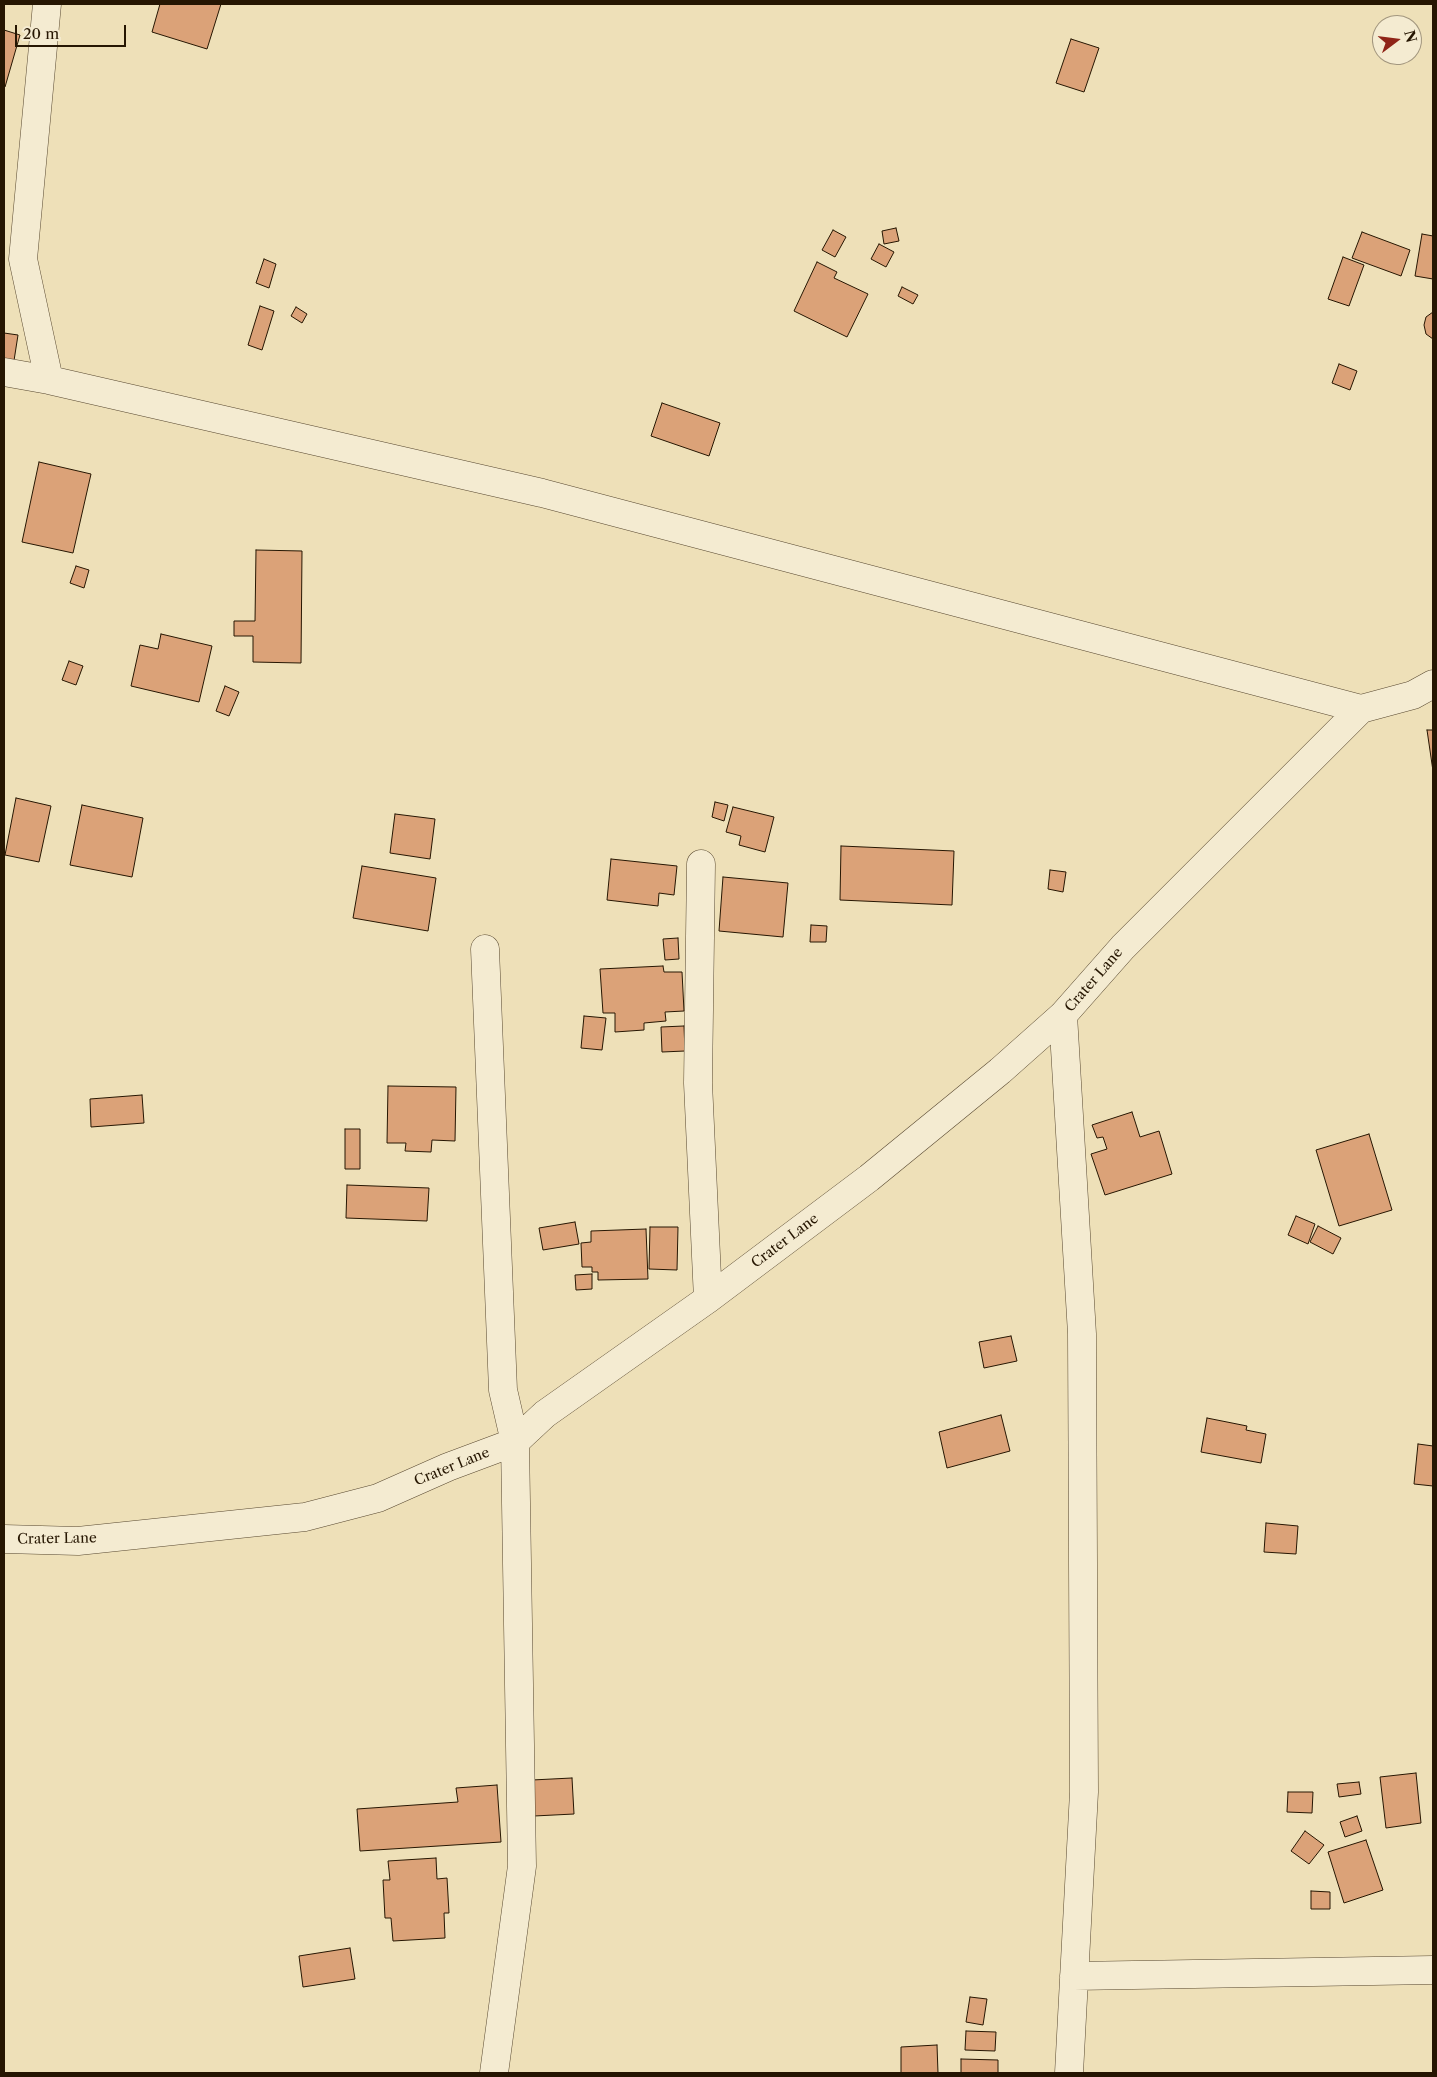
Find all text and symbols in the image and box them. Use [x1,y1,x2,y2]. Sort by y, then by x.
scale bar [18,15,129,47]
north arrow [1372,15,1422,65]
text: 20 m [23,24,59,43]
text: N [1400,28,1421,45]
street label: Crater Lane [1062,944,1126,1016]
street label: Crater Lane [748,1210,822,1272]
street label: Crater Lane [412,1444,492,1490]
street label: Crater Lane [17,1530,97,1548]

